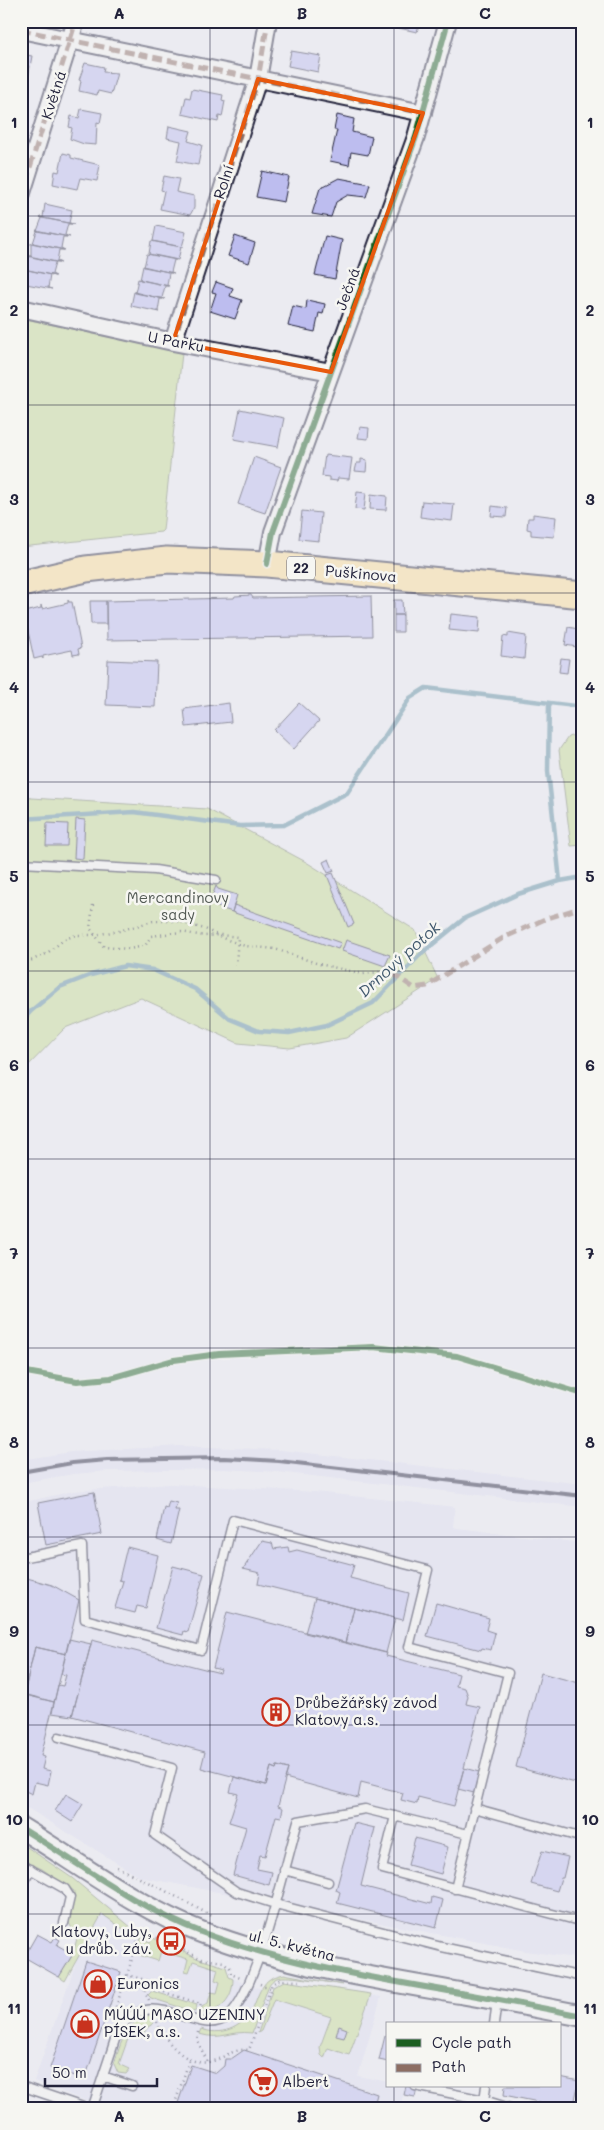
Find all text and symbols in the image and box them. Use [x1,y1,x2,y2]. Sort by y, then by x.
text: A [113,2,125,23]
text: B [297,2,307,23]
text: C [479,2,491,23]
street label: Květná [36,68,70,122]
text: 1 [10,111,18,132]
text: 1 [586,111,594,132]
street label: Rolní [208,162,238,202]
street label: Ječná [330,265,364,313]
text: 2 [10,299,19,320]
text: 2 [586,299,595,320]
street label: U Parku [146,326,206,356]
text: 3 [9,488,19,509]
text: 3 [585,488,595,509]
road number: 22 [287,556,315,580]
street label: Puškinova [325,560,398,586]
text: 4 [9,676,19,697]
text: 4 [585,676,595,697]
text: 5 [9,865,19,886]
text: 5 [585,865,595,886]
park label: Mercandinovy sady [127,887,229,924]
water label: Drnový potok [353,916,445,1001]
text: 6 [9,1054,19,1075]
text: 6 [585,1054,595,1075]
text: 7 [10,1242,19,1263]
text: 7 [586,1242,595,1263]
text: 8 [9,1431,19,1452]
text: 8 [585,1431,595,1452]
text: 9 [9,1620,19,1641]
text: 9 [585,1620,595,1641]
place label: Drůbežářský závod Klatovy a.s. [295,1692,437,1729]
building icon: Drůbežářský závod Klatovy a.s. [261,1697,291,1727]
text: 10 [5,1808,23,1829]
text: 10 [581,1808,599,1829]
place label: Klatovy, Luby, u drůb. záv. [51,1921,152,1958]
street label: ul. 5. května [247,1925,337,1965]
bus stop icon: Klatovy, Luby, u drůb. záv. [156,1926,186,1956]
shop icon: Euronics [83,1969,113,1999]
place label: Euronics [117,1973,179,1993]
text: 11 [7,1997,21,2018]
text: 11 [583,1997,597,2018]
place label: MÚÚÚ MASO UZENINY PÍSEK, a.s. [104,2004,265,2041]
shop icon: MÚÚÚ MASO UZENINY PÍSEK, a.s. [70,2009,100,2039]
legend [386,2022,562,2088]
text: Cycle path [432,2032,511,2052]
scale bar [45,2055,158,2087]
text: Path [432,2056,466,2076]
text: 50 m [52,2062,87,2082]
supermarket icon: Albert [248,2067,278,2097]
place label: Albert [282,2071,329,2091]
text: A [113,2105,125,2126]
text: B [297,2105,307,2126]
text: C [479,2105,491,2126]

